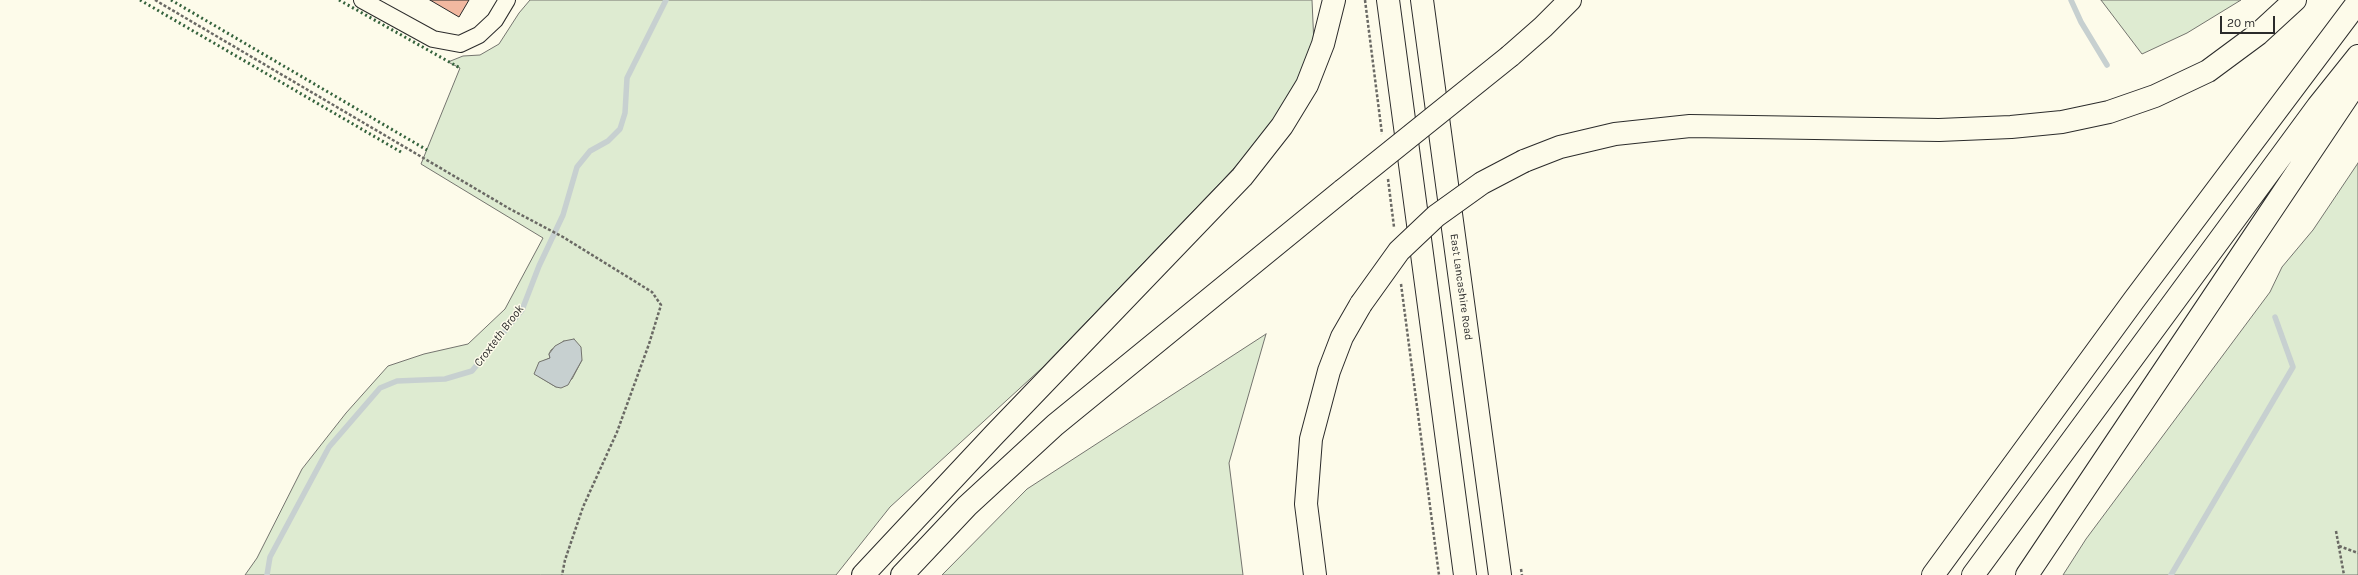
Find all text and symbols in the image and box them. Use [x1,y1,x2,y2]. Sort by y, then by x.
scale bar [2222,8,2277,34]
text: 20 m [2227,16,2255,30]
street label: East Lancashire Road [1447,233,1475,341]
water label: Croxteth Brook [471,302,527,370]

